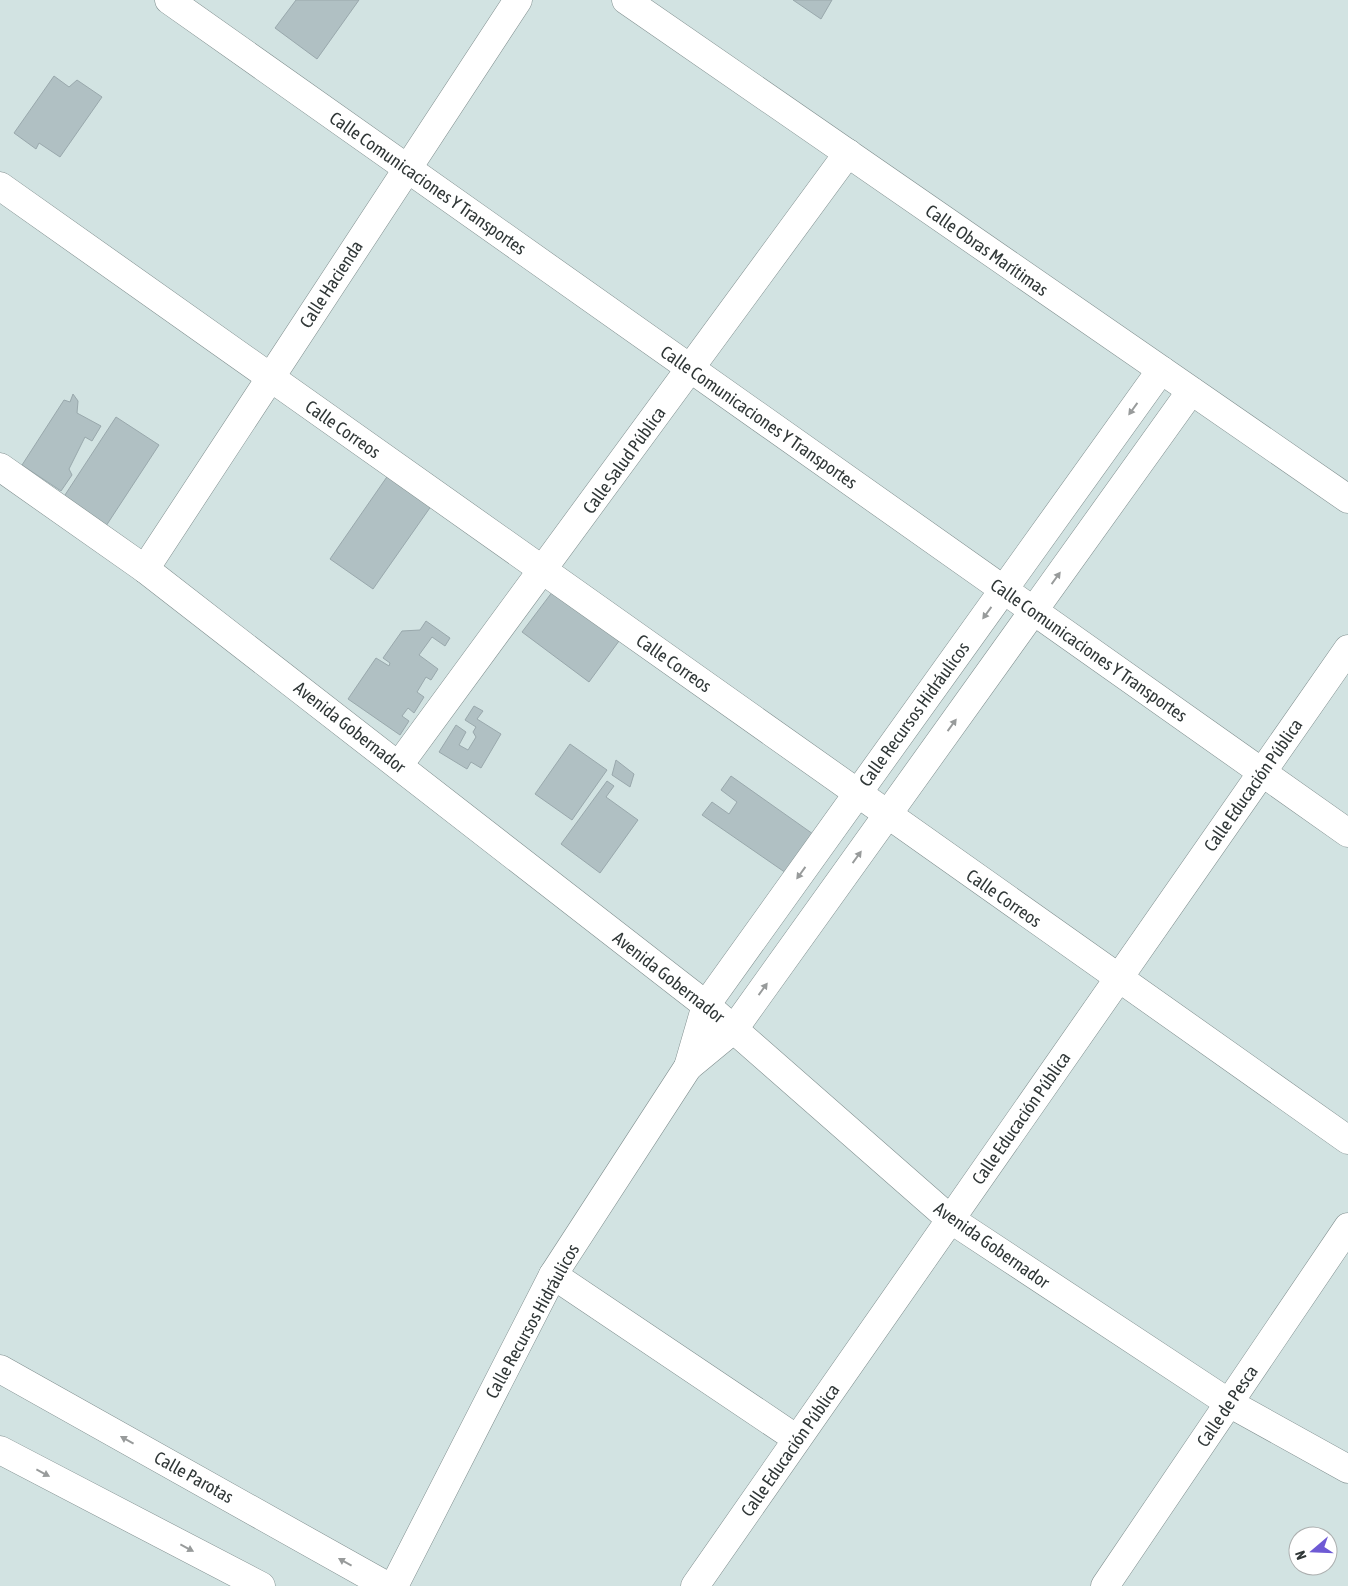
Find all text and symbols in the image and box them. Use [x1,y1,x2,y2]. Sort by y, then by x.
street label: Calle Comunicaciones Y Transportes [326,107,530,259]
street label: Calle Obras Marítimas [922,200,1052,300]
street label: Calle Hacienda [295,236,367,332]
street label: Calle Comunicaciones Y Transportes [657,341,861,493]
street label: Calle Correos [302,396,384,462]
one-way arrow [1128,402,1138,416]
street label: Calle Salud Pública [578,403,670,517]
one-way arrow [1051,572,1062,585]
street label: Calle Comunicaciones Y Transportes [987,574,1191,726]
one-way arrow [982,606,992,619]
street label: Calle Correos [633,630,715,696]
street label: Calle Recursos Hidráulicos [855,638,973,790]
street label: Avenida Gobernador [290,677,411,778]
street label: Calle Educación Pública [1199,715,1307,855]
one-way arrow [947,718,957,732]
one-way arrow [852,850,862,864]
street label: Calle Correos [963,865,1045,931]
one-way arrow [795,866,806,879]
street label: Avenida Gobernador [609,927,730,1028]
one-way arrow [758,982,768,996]
street label: Calle Educación Pública [967,1048,1075,1188]
street label: Avenida Gobernador [930,1197,1054,1293]
street label: Calle Recursos Hidráulicos [481,1240,583,1402]
street label: Calle de Pesca [1192,1361,1262,1451]
street label: Calle Educación Pública [736,1380,844,1520]
one-way arrow [119,1436,134,1444]
street label: Calle Parotas [151,1447,237,1507]
one-way arrow [36,1469,50,1477]
north arrow [1288,1526,1338,1576]
one-way arrow [180,1544,195,1552]
text: N [1292,1549,1310,1562]
one-way arrow [337,1558,352,1566]

